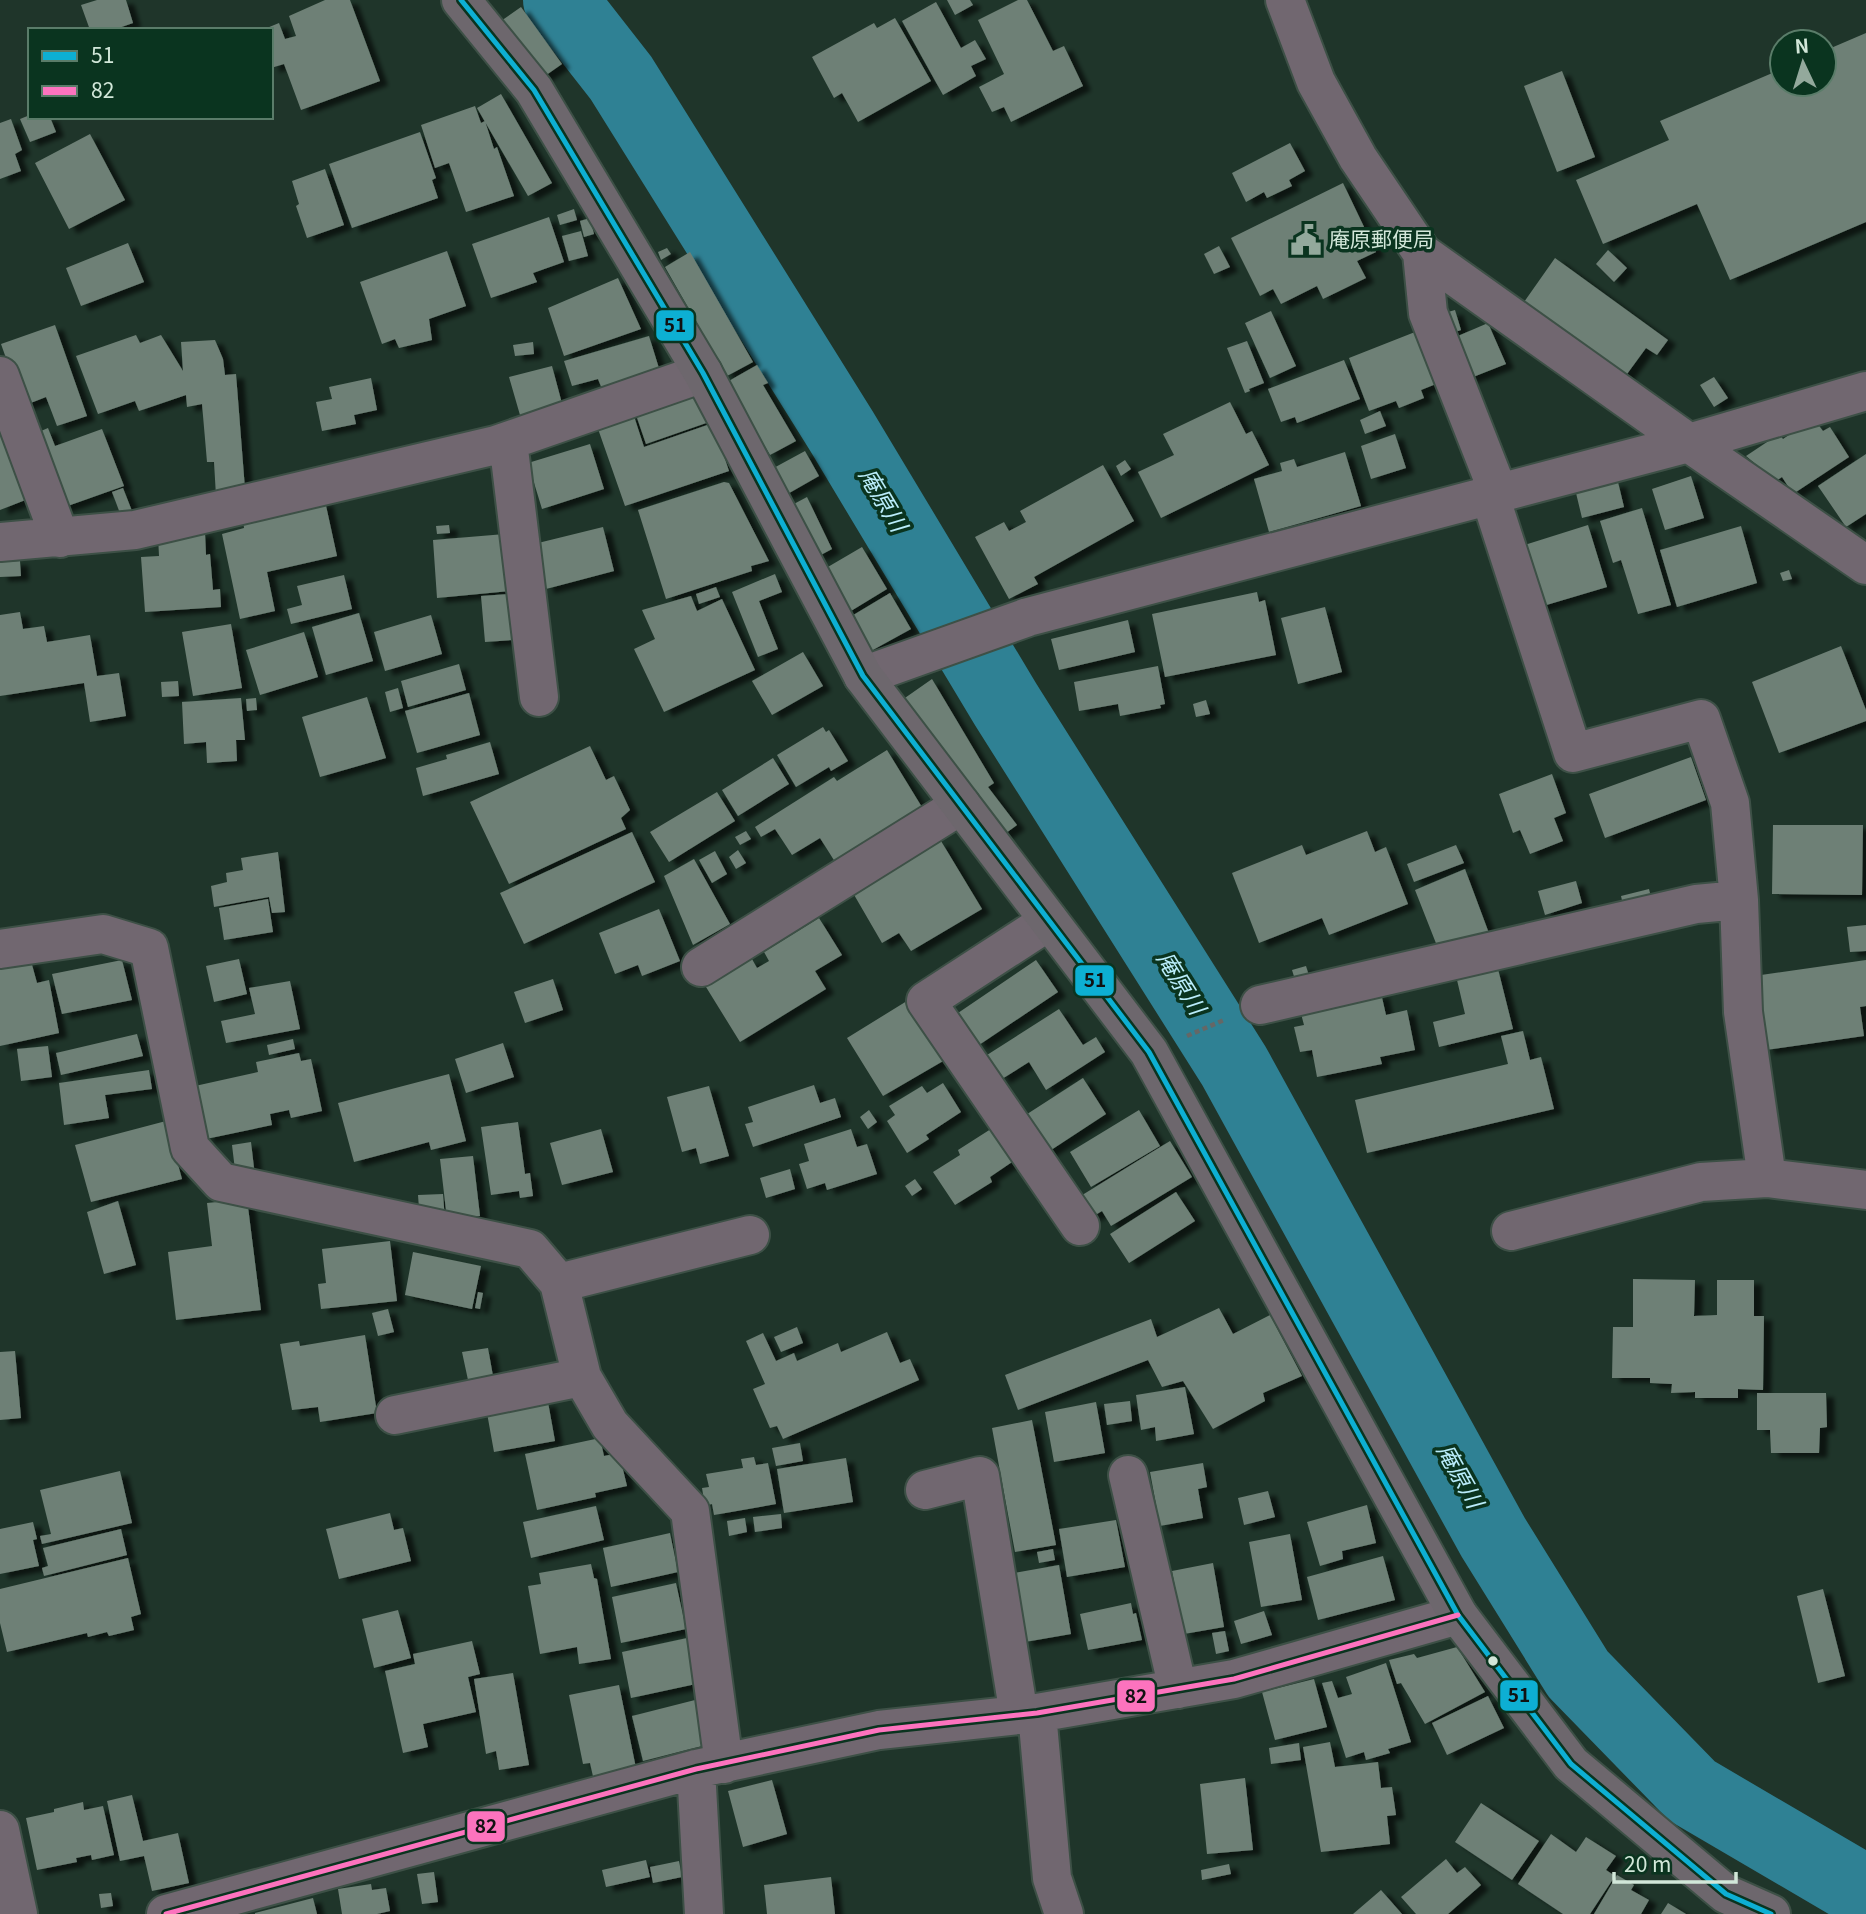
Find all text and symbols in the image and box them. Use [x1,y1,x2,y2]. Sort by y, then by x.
legend [28,28,273,119]
north arrow [1768,28,1838,98]
text: N [1794,31,1810,59]
text: 51 [91,39,114,69]
text: 82 [91,74,114,104]
public building icon: 庵原郵便局 [1289,223,1323,257]
place label: 庵原郵便局 [1329,223,1434,253]
line badge: 51 [655,309,695,342]
text: 51 [664,310,686,337]
water label: 庵原川 [852,461,919,540]
water label: 庵原川 [1150,944,1217,1023]
line badge: 51 [1074,964,1115,997]
text: 51 [1084,965,1106,992]
water label: 庵原川 [1430,1437,1495,1516]
unlabelled marker [1486,1654,1500,1668]
line badge: 82 [1116,1679,1156,1713]
line badge: 51 [1499,1679,1539,1712]
text: 51 [1508,1680,1530,1707]
text: 82 [1125,1681,1147,1708]
line badge: 82 [466,1810,506,1843]
text: 82 [475,1811,497,1838]
scale bar [1614,1840,1736,1884]
text: 20 m [1624,1848,1671,1878]

